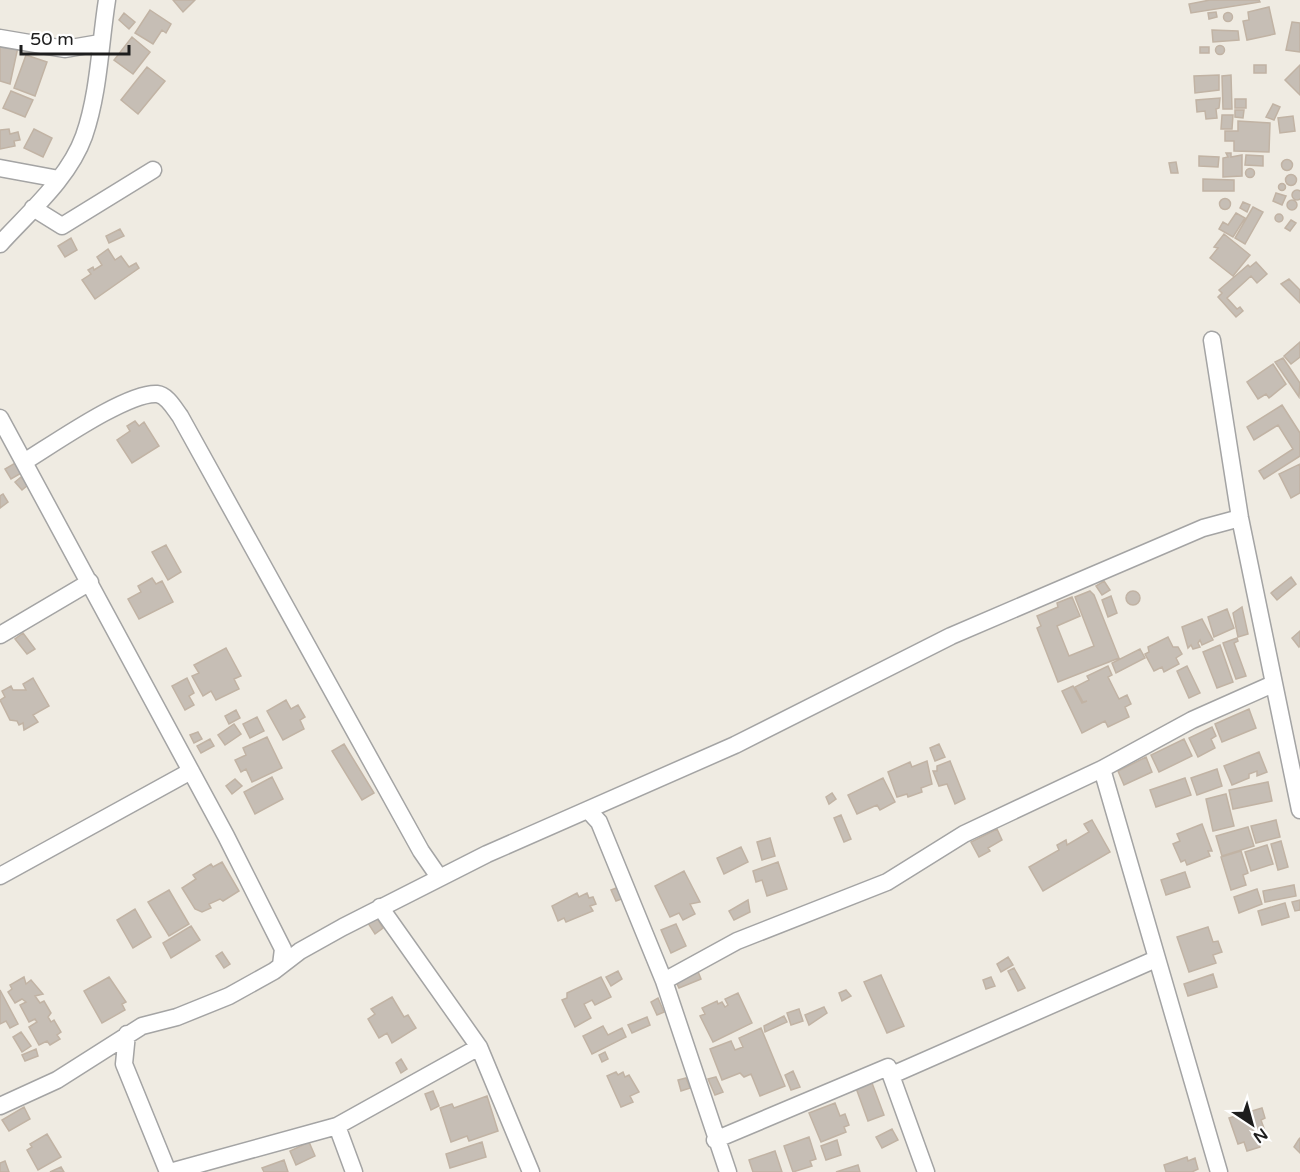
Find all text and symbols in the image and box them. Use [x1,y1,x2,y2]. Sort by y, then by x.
scale bar [21,18,129,56]
text: 50 m [30,28,74,50]
north arrow [1222,1094,1282,1154]
text: N [1249,1123,1271,1147]

